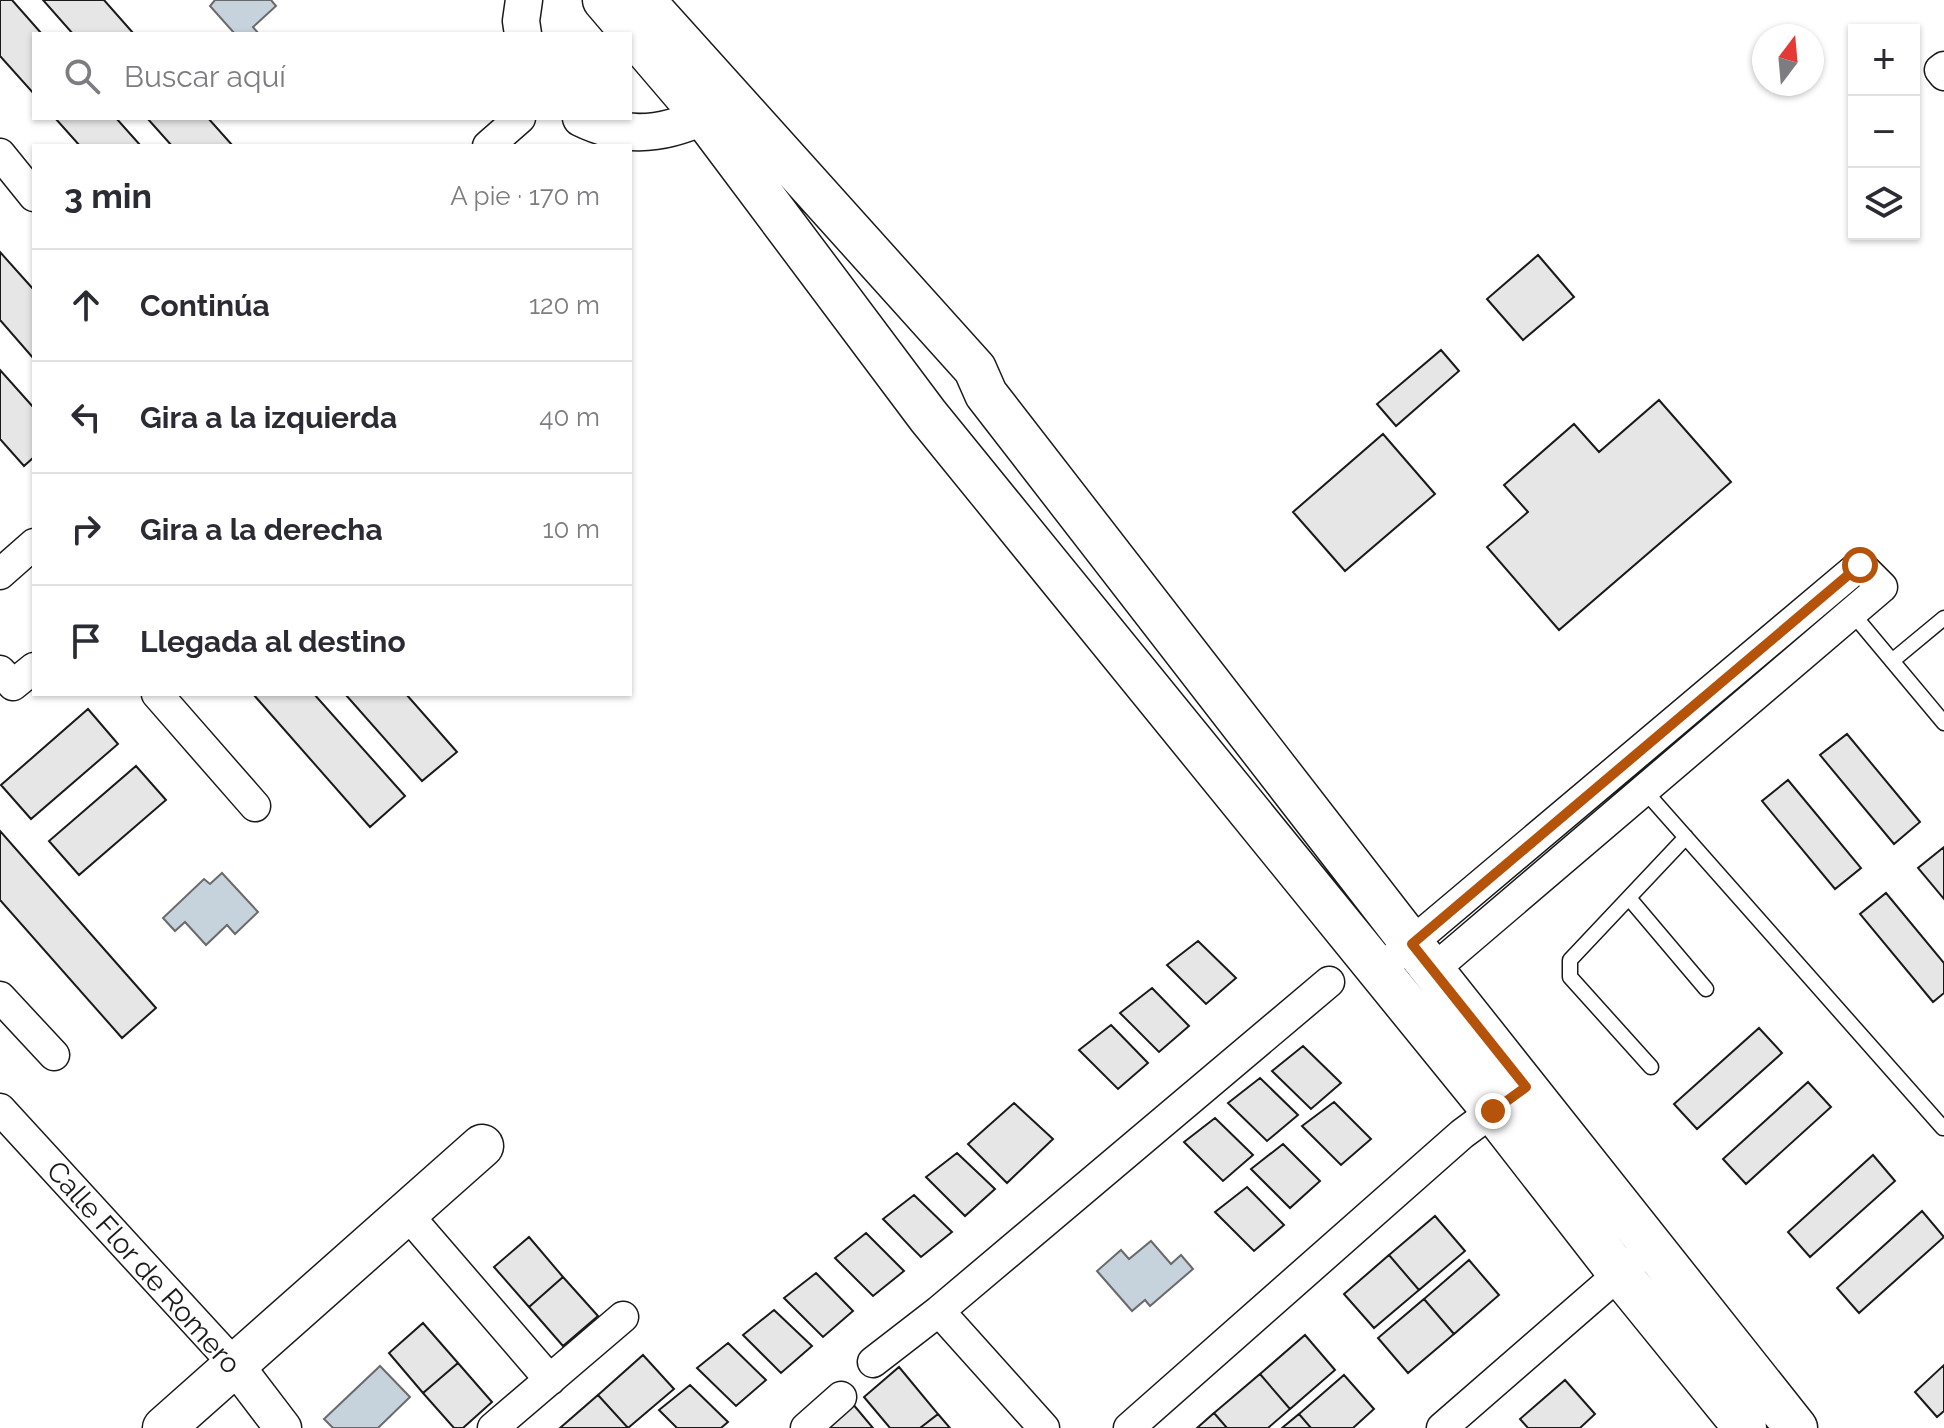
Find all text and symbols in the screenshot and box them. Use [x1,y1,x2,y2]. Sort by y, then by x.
north arrow [1752,24,1824,96]
map controls [1848,24,1920,240]
button: + [1848,24,1920,96]
search box [32,32,632,120]
icon: search [60,54,104,98]
text: Buscar aquí [124,59,286,94]
button: − [1848,96,1920,168]
button: layers [1848,168,1920,240]
text: 3 min [64,176,152,216]
text: A pie · 170 m [450,181,600,211]
icon: ahead [64,283,108,327]
text: Continúa [140,288,270,323]
text: 120 m [529,290,600,320]
icon: left [64,395,108,439]
text: Gira a la izquierda [140,400,397,435]
text: 40 m [539,402,600,432]
icon: right [64,507,108,551]
text: Gira a la derecha [140,512,383,547]
text: 10 m [542,514,600,544]
route start [1842,547,1878,583]
icon: arrive [64,619,108,663]
text: Llegada al destino [140,624,406,659]
route end [1475,1093,1511,1129]
street label: Calle Flor de Romero [40,1154,248,1380]

